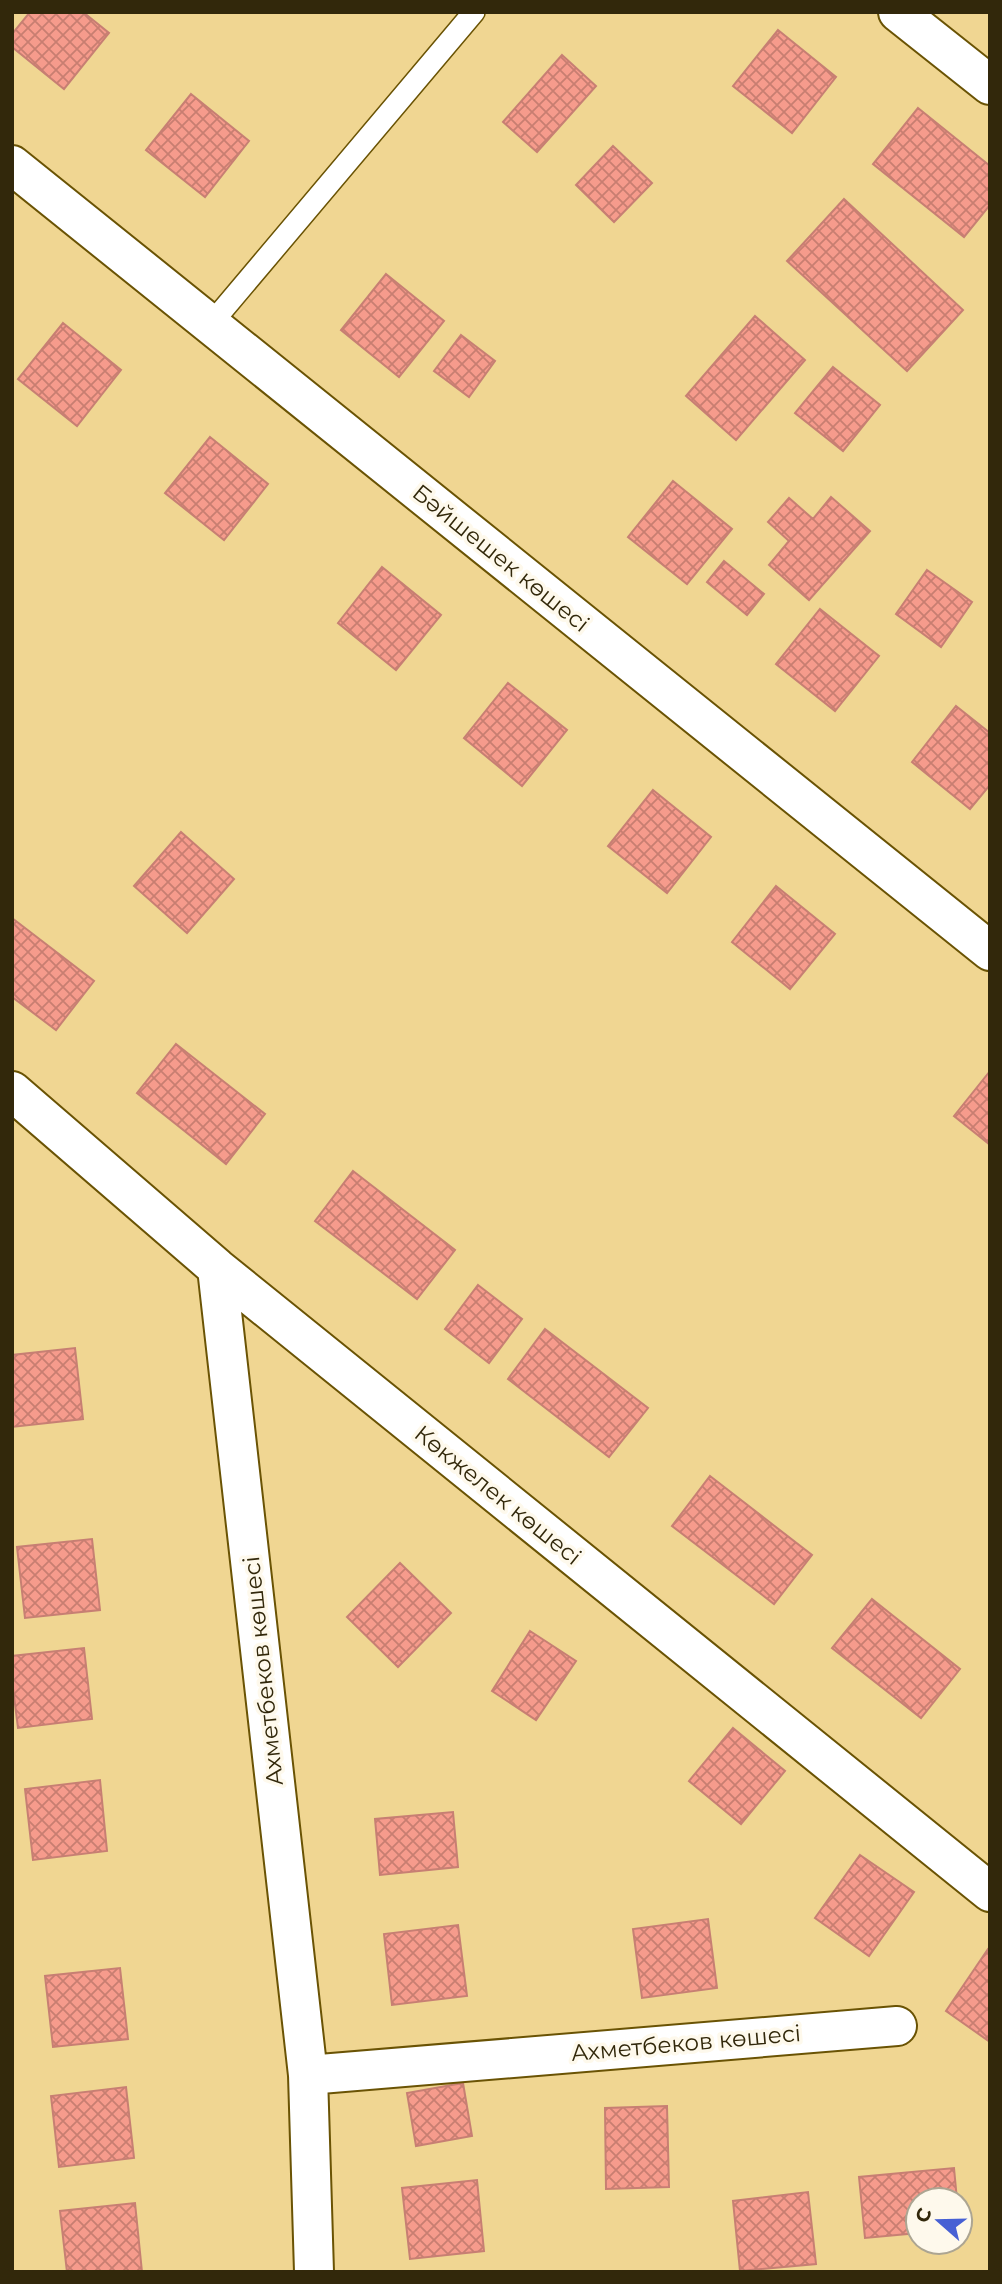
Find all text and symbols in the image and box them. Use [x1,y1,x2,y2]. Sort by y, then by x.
street label: Бәйшешек көшесі [407,478,595,638]
street label: Көкжелек көшесі [409,1419,587,1571]
street label: Ахметбеков көшесі [237,1555,289,1787]
street label: Ахметбеков көшесі [570,2019,802,2067]
north arrow [904,2186,974,2256]
text: С [910,2205,937,2226]

